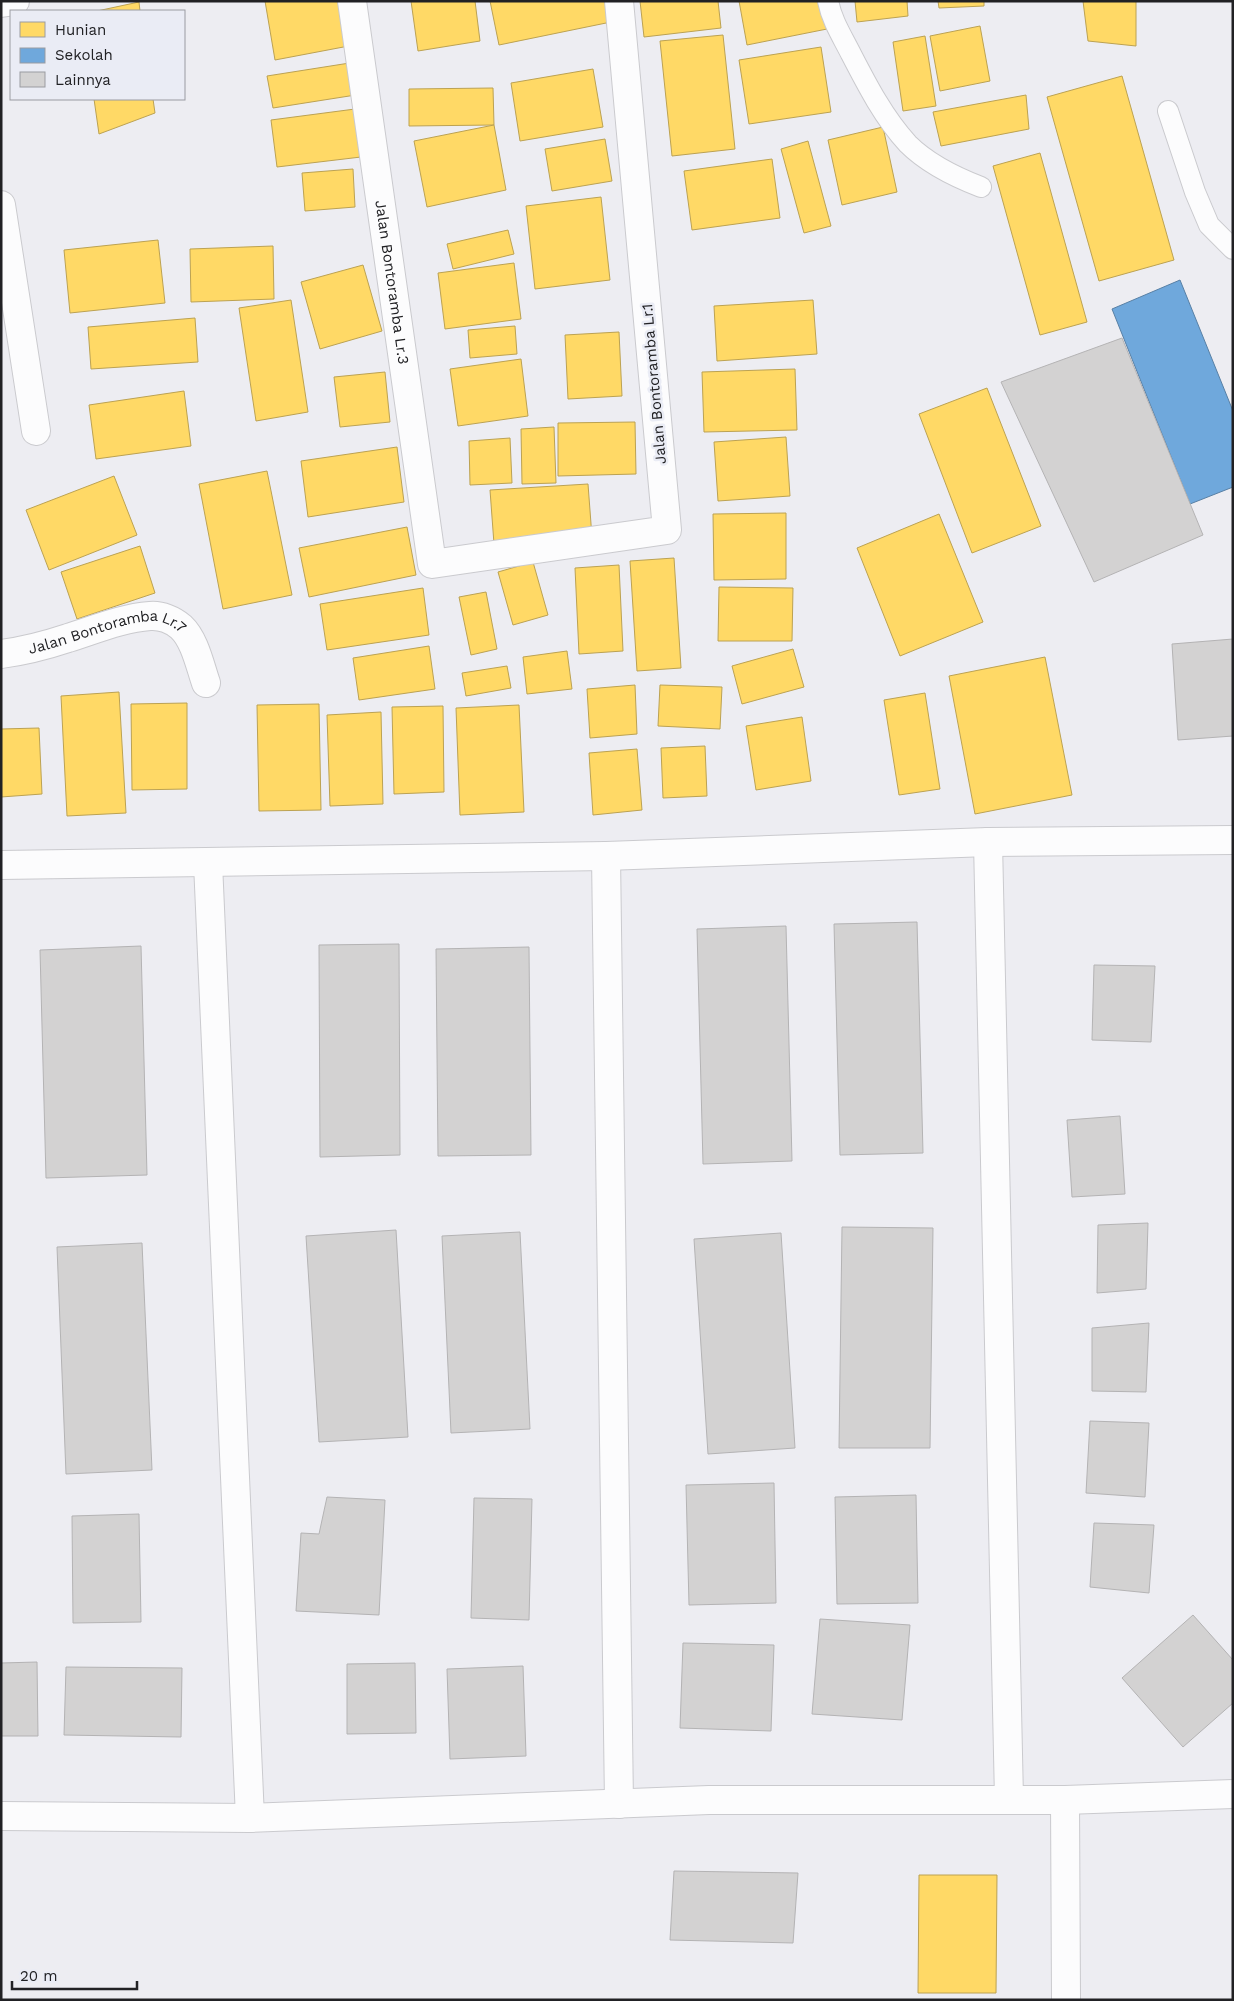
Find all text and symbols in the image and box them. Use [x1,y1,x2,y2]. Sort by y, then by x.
legend [10,10,185,100]
text: Hunian [55,21,106,39]
text: Sekolah [55,46,113,64]
text: Lainnya [55,71,111,89]
street label: Jalan Bontoramba Lr.3 [371,199,413,365]
street label: Jalan Bontoramba Lr.1 [638,303,670,465]
street label: Jalan Bontoramba Lr.7 [27,607,190,658]
scale bar [12,1958,138,1990]
text: 20 m [20,1967,58,1985]

